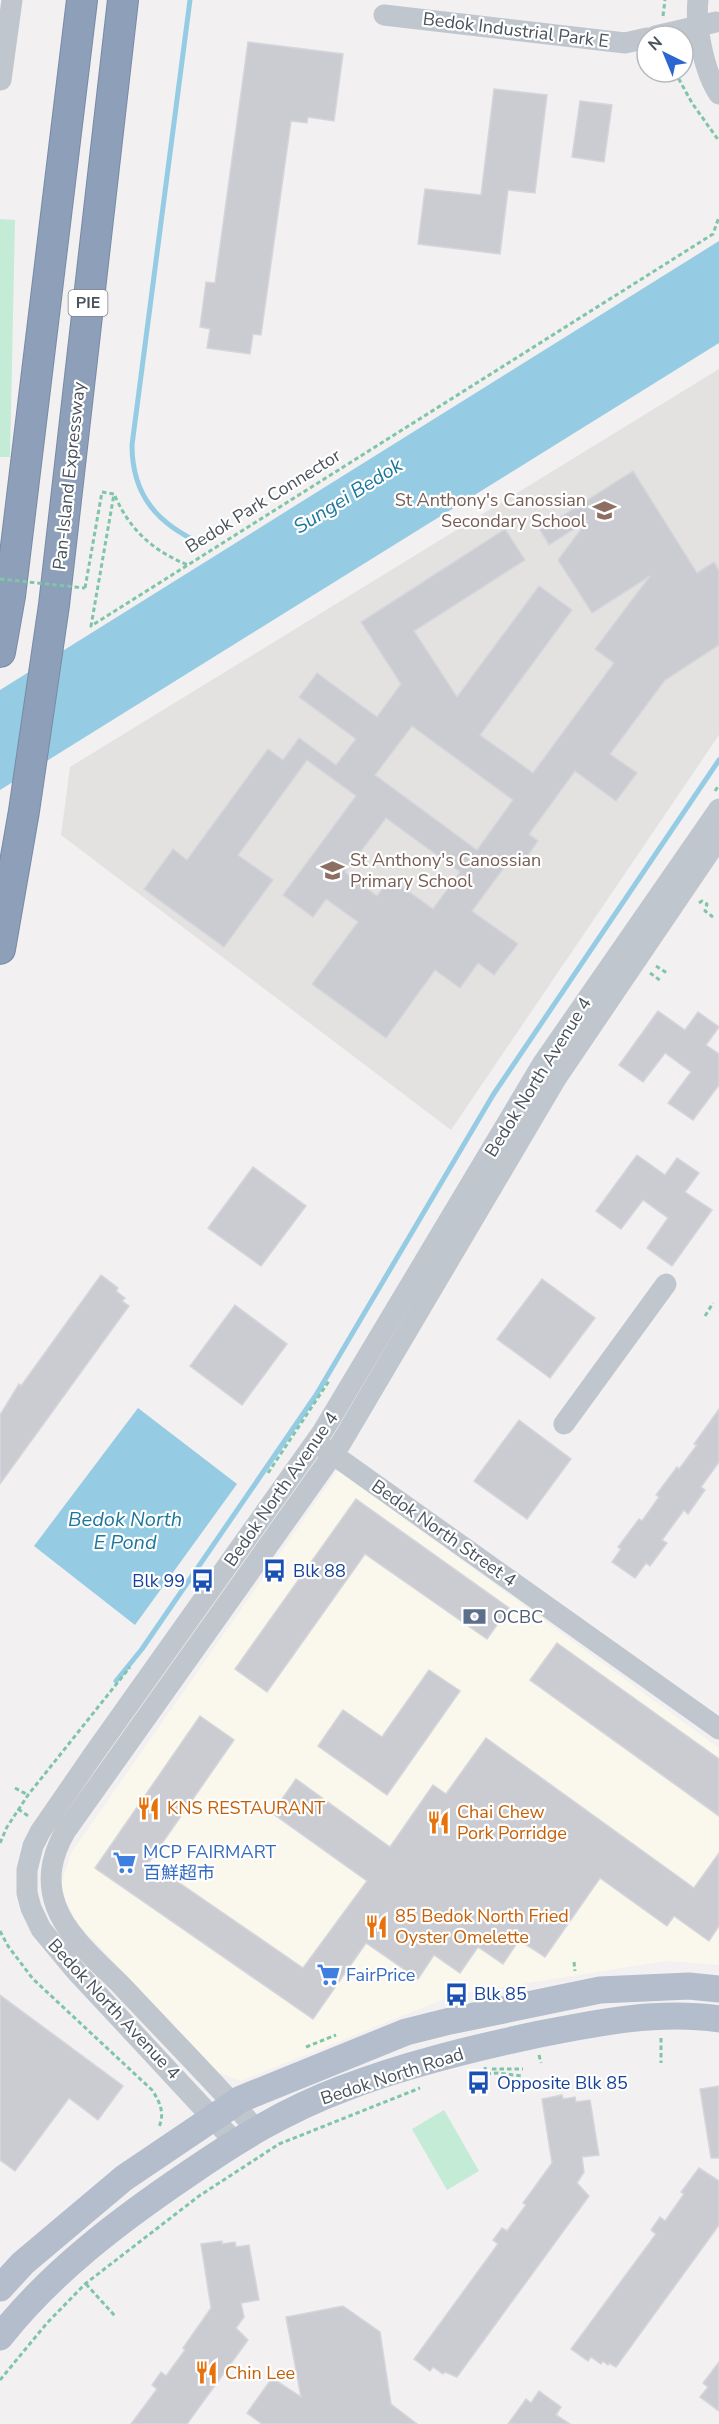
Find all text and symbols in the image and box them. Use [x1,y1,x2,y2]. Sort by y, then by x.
street label: Bedok Industrial Park E [422,7,610,53]
north arrow [635,24,695,84]
text: N [644,32,667,56]
road number: PIE [68,290,107,316]
street label: Pan-Island Expressway [47,380,91,571]
street label: Bedok Park Connector [181,443,346,559]
water label: Sungei Bedok [288,451,409,540]
place label: St Anthony's Canossian Secondary School [395,488,587,533]
school or university icon: St Anthony's Canossian Secondary School [591,497,617,523]
place label: St Anthony's Canossian Primary School [350,848,541,893]
school or university icon: St Anthony's Canossian Primary School [319,857,345,883]
street label: Bedok North Avenue 4 [479,992,597,1161]
street label: Bedok North Avenue 4 [218,1407,344,1571]
street label: Bedok North Street 4 [367,1474,521,1592]
water label: Bedok North E Pond [68,1506,182,1556]
bus stop icon: Blk 88 [262,1558,288,1584]
place label: Blk 88 [293,1559,346,1583]
bus stop icon: Blk 99 [190,1568,216,1594]
place label: Blk 99 [132,1569,185,1593]
bank icon: OCBC [462,1604,488,1630]
place label: OCBC [493,1605,543,1629]
restaurant icon: KNS RESTAURANT [136,1795,162,1821]
place label: KNS RESTAURANT [167,1796,325,1820]
place label: Chai Chew Pork Porridge [457,1800,567,1845]
restaurant icon: Chai Chew Pork Porridge [426,1809,452,1835]
place label: MCP FAIRMART 百鮮超市 [143,1840,276,1885]
supermarket icon: MCP FAIRMART 百鮮超市 [112,1849,138,1875]
place label: 85 Bedok North Fried Oyster Omelette [395,1904,569,1949]
restaurant icon: 85 Bedok North Fried Oyster Omelette [364,1913,390,1939]
street label: Bedok North Avenue 4 [42,1934,186,2085]
supermarket icon: FairPrice [315,1962,341,1988]
place label: FairPrice [346,1963,415,1987]
bus stop icon: Blk 85 [443,1981,469,2007]
place label: Blk 85 [474,1982,527,2006]
street label: Bedok North Road [317,2042,467,2110]
bus stop icon: Opposite Blk 85 [466,2070,492,2096]
place label: Opposite Blk 85 [497,2071,628,2095]
restaurant icon: Chin Lee [194,2360,220,2386]
place label: Chin Lee [225,2361,295,2385]

